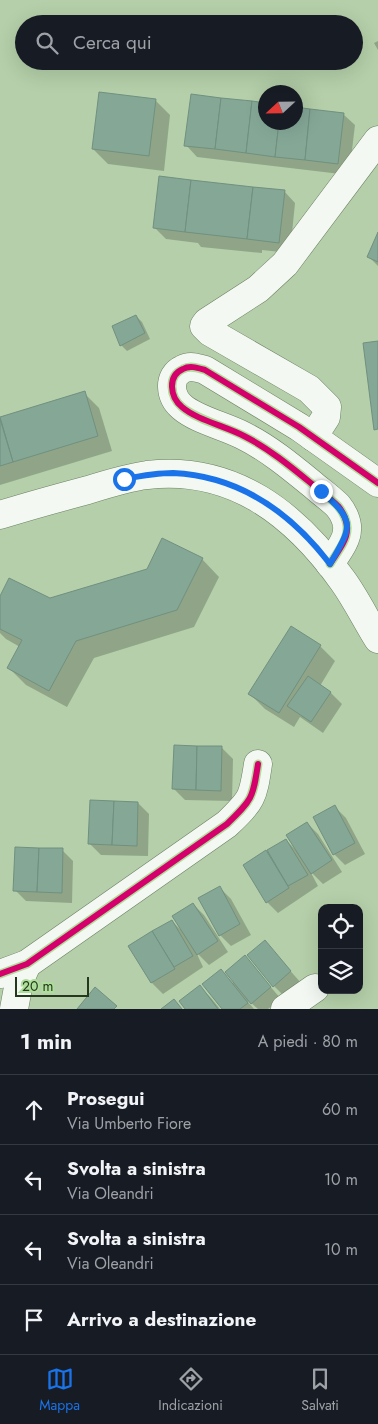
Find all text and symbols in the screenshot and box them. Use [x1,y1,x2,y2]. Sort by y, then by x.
search box [15,15,363,70]
icon: search [33,29,61,57]
text: Cerca qui [73,29,152,56]
north arrow [258,85,303,130]
route start [113,468,136,491]
route end [310,480,333,503]
map controls [318,904,363,994]
button: locate [318,904,363,949]
button: layers [318,949,363,994]
scale bar [15,974,89,997]
text: 20 m [22,976,54,996]
text: 1 min [20,1027,72,1057]
text: A piedi · 80 m [258,1030,358,1053]
text: Prosegui [67,1085,145,1112]
icon: ahead [20,1096,48,1124]
text: 60 m [322,1098,358,1121]
text: Via Umberto Fiore [67,1112,191,1135]
text: Svolta a sinistra [67,1155,206,1182]
icon: left [20,1166,48,1194]
text: 10 m [324,1168,358,1191]
text: Via Oleandri [67,1182,154,1205]
text: Svolta a sinistra [67,1225,206,1252]
icon: left [20,1236,48,1264]
text: 10 m [324,1238,358,1261]
text: Via Oleandri [67,1252,154,1275]
icon: arrive [20,1306,48,1334]
text: Arrivo a destinazione [67,1306,256,1333]
tab: Mappa [39,1365,80,1415]
tab: Indicazioni [158,1365,223,1415]
tab: Salvati [301,1365,339,1415]

